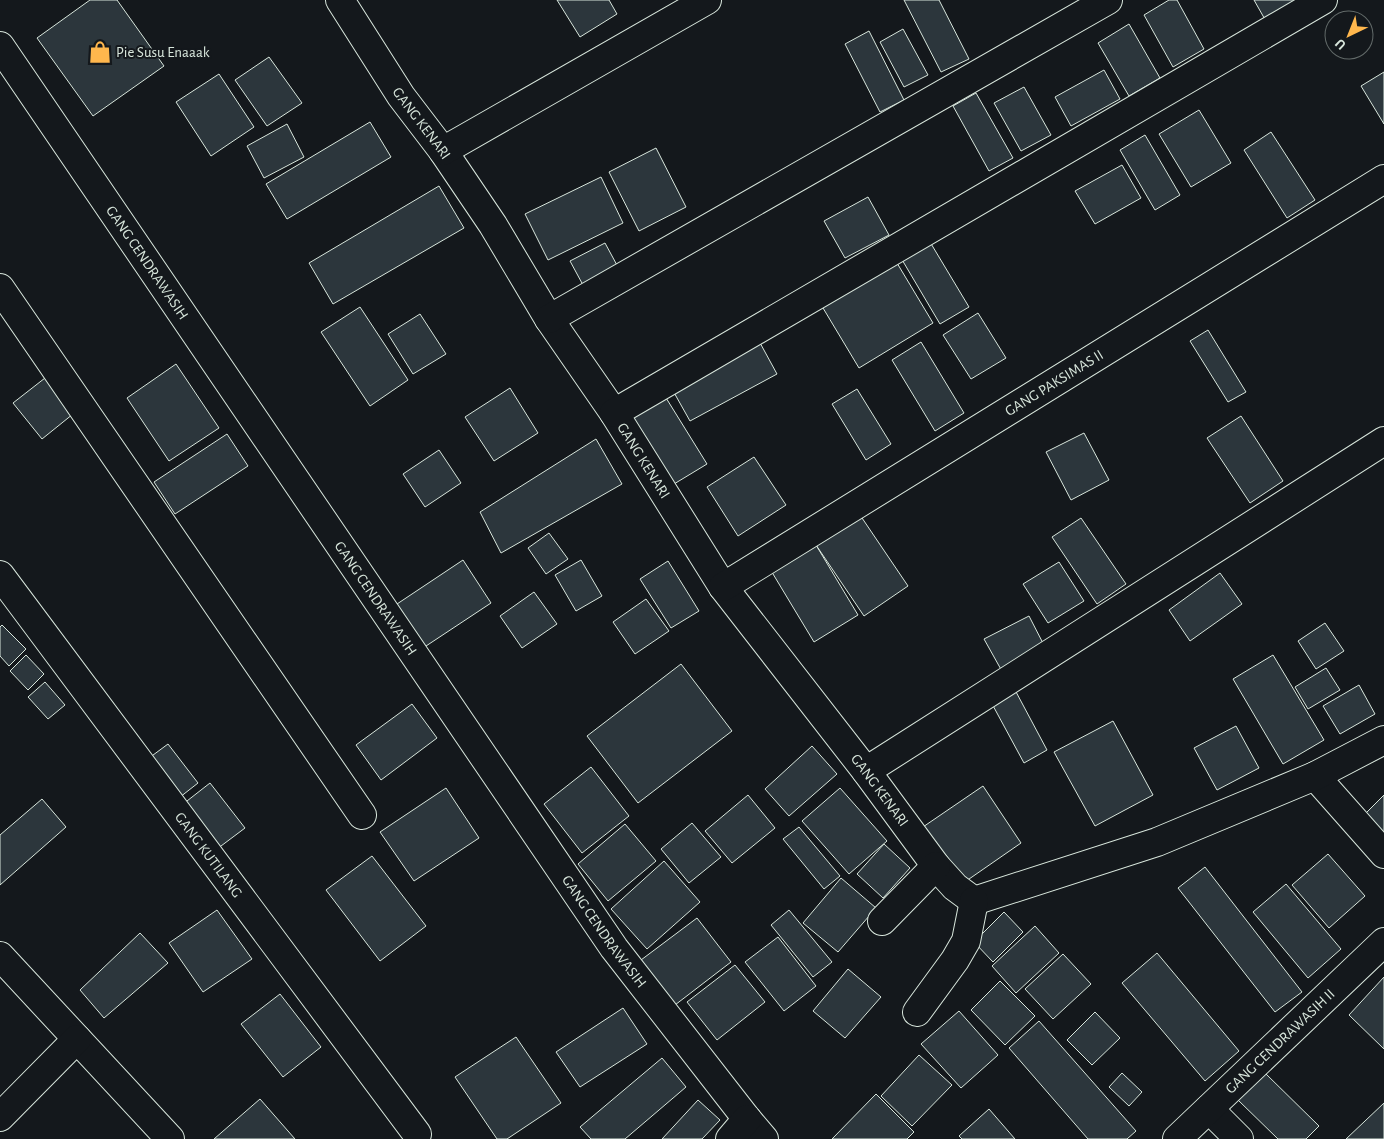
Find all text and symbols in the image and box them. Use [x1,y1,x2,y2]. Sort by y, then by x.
north arrow [1324,10,1374,60]
text: U [1333,36,1349,52]
shop icon: Pie Susu Enaaak [87,39,113,65]
place label: Pie Susu Enaaak [116,45,210,60]
street label: GANG KENARI [390,85,453,162]
street label: GANG CENDRAWASIH [103,203,191,322]
street label: GANG PAKSIMAS II [1003,347,1106,419]
street label: GANG KENARI [614,420,672,501]
street label: GANG CENDRAWASIH [332,539,419,658]
street label: GANG KENARI [848,751,911,829]
street label: GANG KUTILANG [172,810,245,900]
street label: GANG CENDRAWASIH [559,873,649,991]
street label: GANG CENDRAWASIH II [1223,986,1338,1097]

